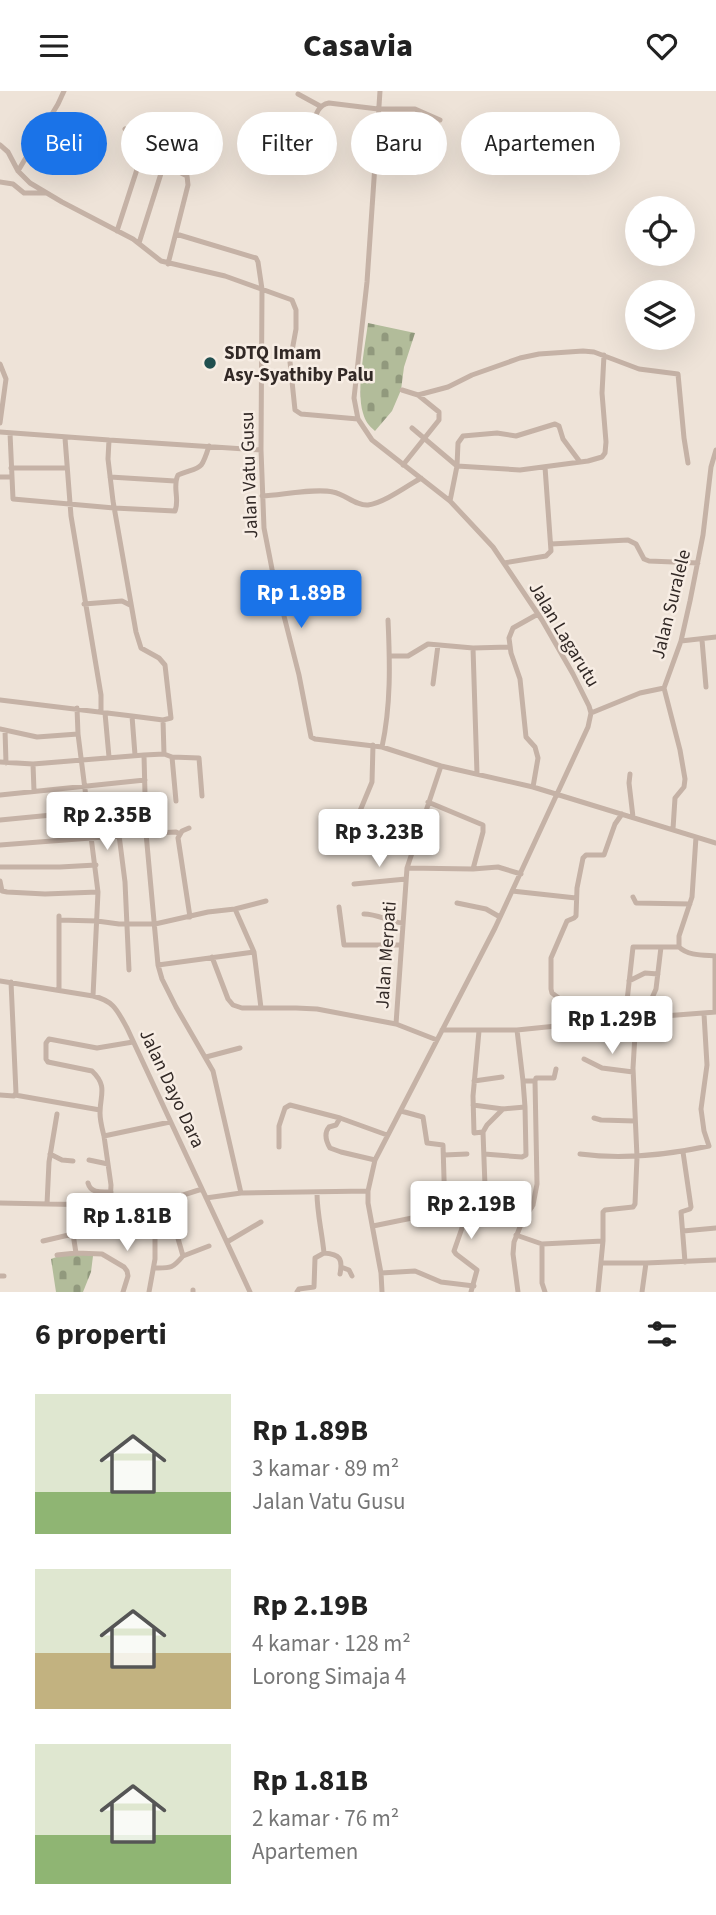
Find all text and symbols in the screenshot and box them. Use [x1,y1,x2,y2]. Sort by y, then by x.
text: Casavia [303,23,413,69]
icon: menu [35,27,73,65]
icon: heart [643,27,681,65]
chip: Beli [21,112,107,175]
chip: Sewa [121,112,223,175]
chip: Filter [237,112,337,175]
chip: Baru [351,112,447,175]
chip: Apartemen [461,112,620,175]
map controls [625,196,695,350]
button: locate [625,196,695,266]
button: layers [625,280,695,350]
place label: SDTQ Imam Asy-Syathiby Palu [223,340,374,389]
marker: SDTQ Imam Asy-Syathiby Palu [202,355,218,371]
street label: Jalan Vatu Gusu [234,411,265,539]
street label: Jalan Suralele [645,547,698,662]
pin: Rp 1.89B [229,571,373,630]
text: Rp 1.89B [256,576,346,609]
street label: Jalan Lagarutu [522,577,606,693]
pin: Rp 2.35B [35,793,179,852]
text: Rp 2.35B [62,798,152,831]
pin: Rp 3.23B [307,809,451,869]
text: Rp 3.23B [334,815,424,848]
street label: Jalan Merpati [369,900,404,1010]
pin: Rp 1.29B [540,997,684,1056]
text: Rp 1.29B [567,1002,657,1035]
street label: Jalan Dayo Dara [132,1025,211,1153]
pin: Rp 2.19B [399,1181,543,1241]
text: Rp 2.19B [426,1187,516,1220]
pin: Rp 1.81B [55,1193,199,1253]
text: Rp 1.81B [82,1199,172,1232]
text: 6 properti [35,1313,167,1356]
icon: filters [643,1315,681,1353]
text: Rp 1.89B [252,1409,368,1452]
icon: home [91,1422,175,1506]
text: 3 kamar · 89 m² [252,1452,399,1485]
text: Jalan Vatu Gusu [252,1485,406,1518]
text: Rp 2.19B [252,1584,368,1627]
icon: home [91,1597,175,1681]
text: 4 kamar · 128 m² [252,1627,411,1660]
text: Lorong Simaja 4 [252,1660,406,1693]
text: Rp 1.81B [252,1759,368,1802]
icon: home [91,1772,175,1856]
text: 2 kamar · 76 m² [252,1802,399,1835]
text: Apartemen [252,1835,358,1868]

